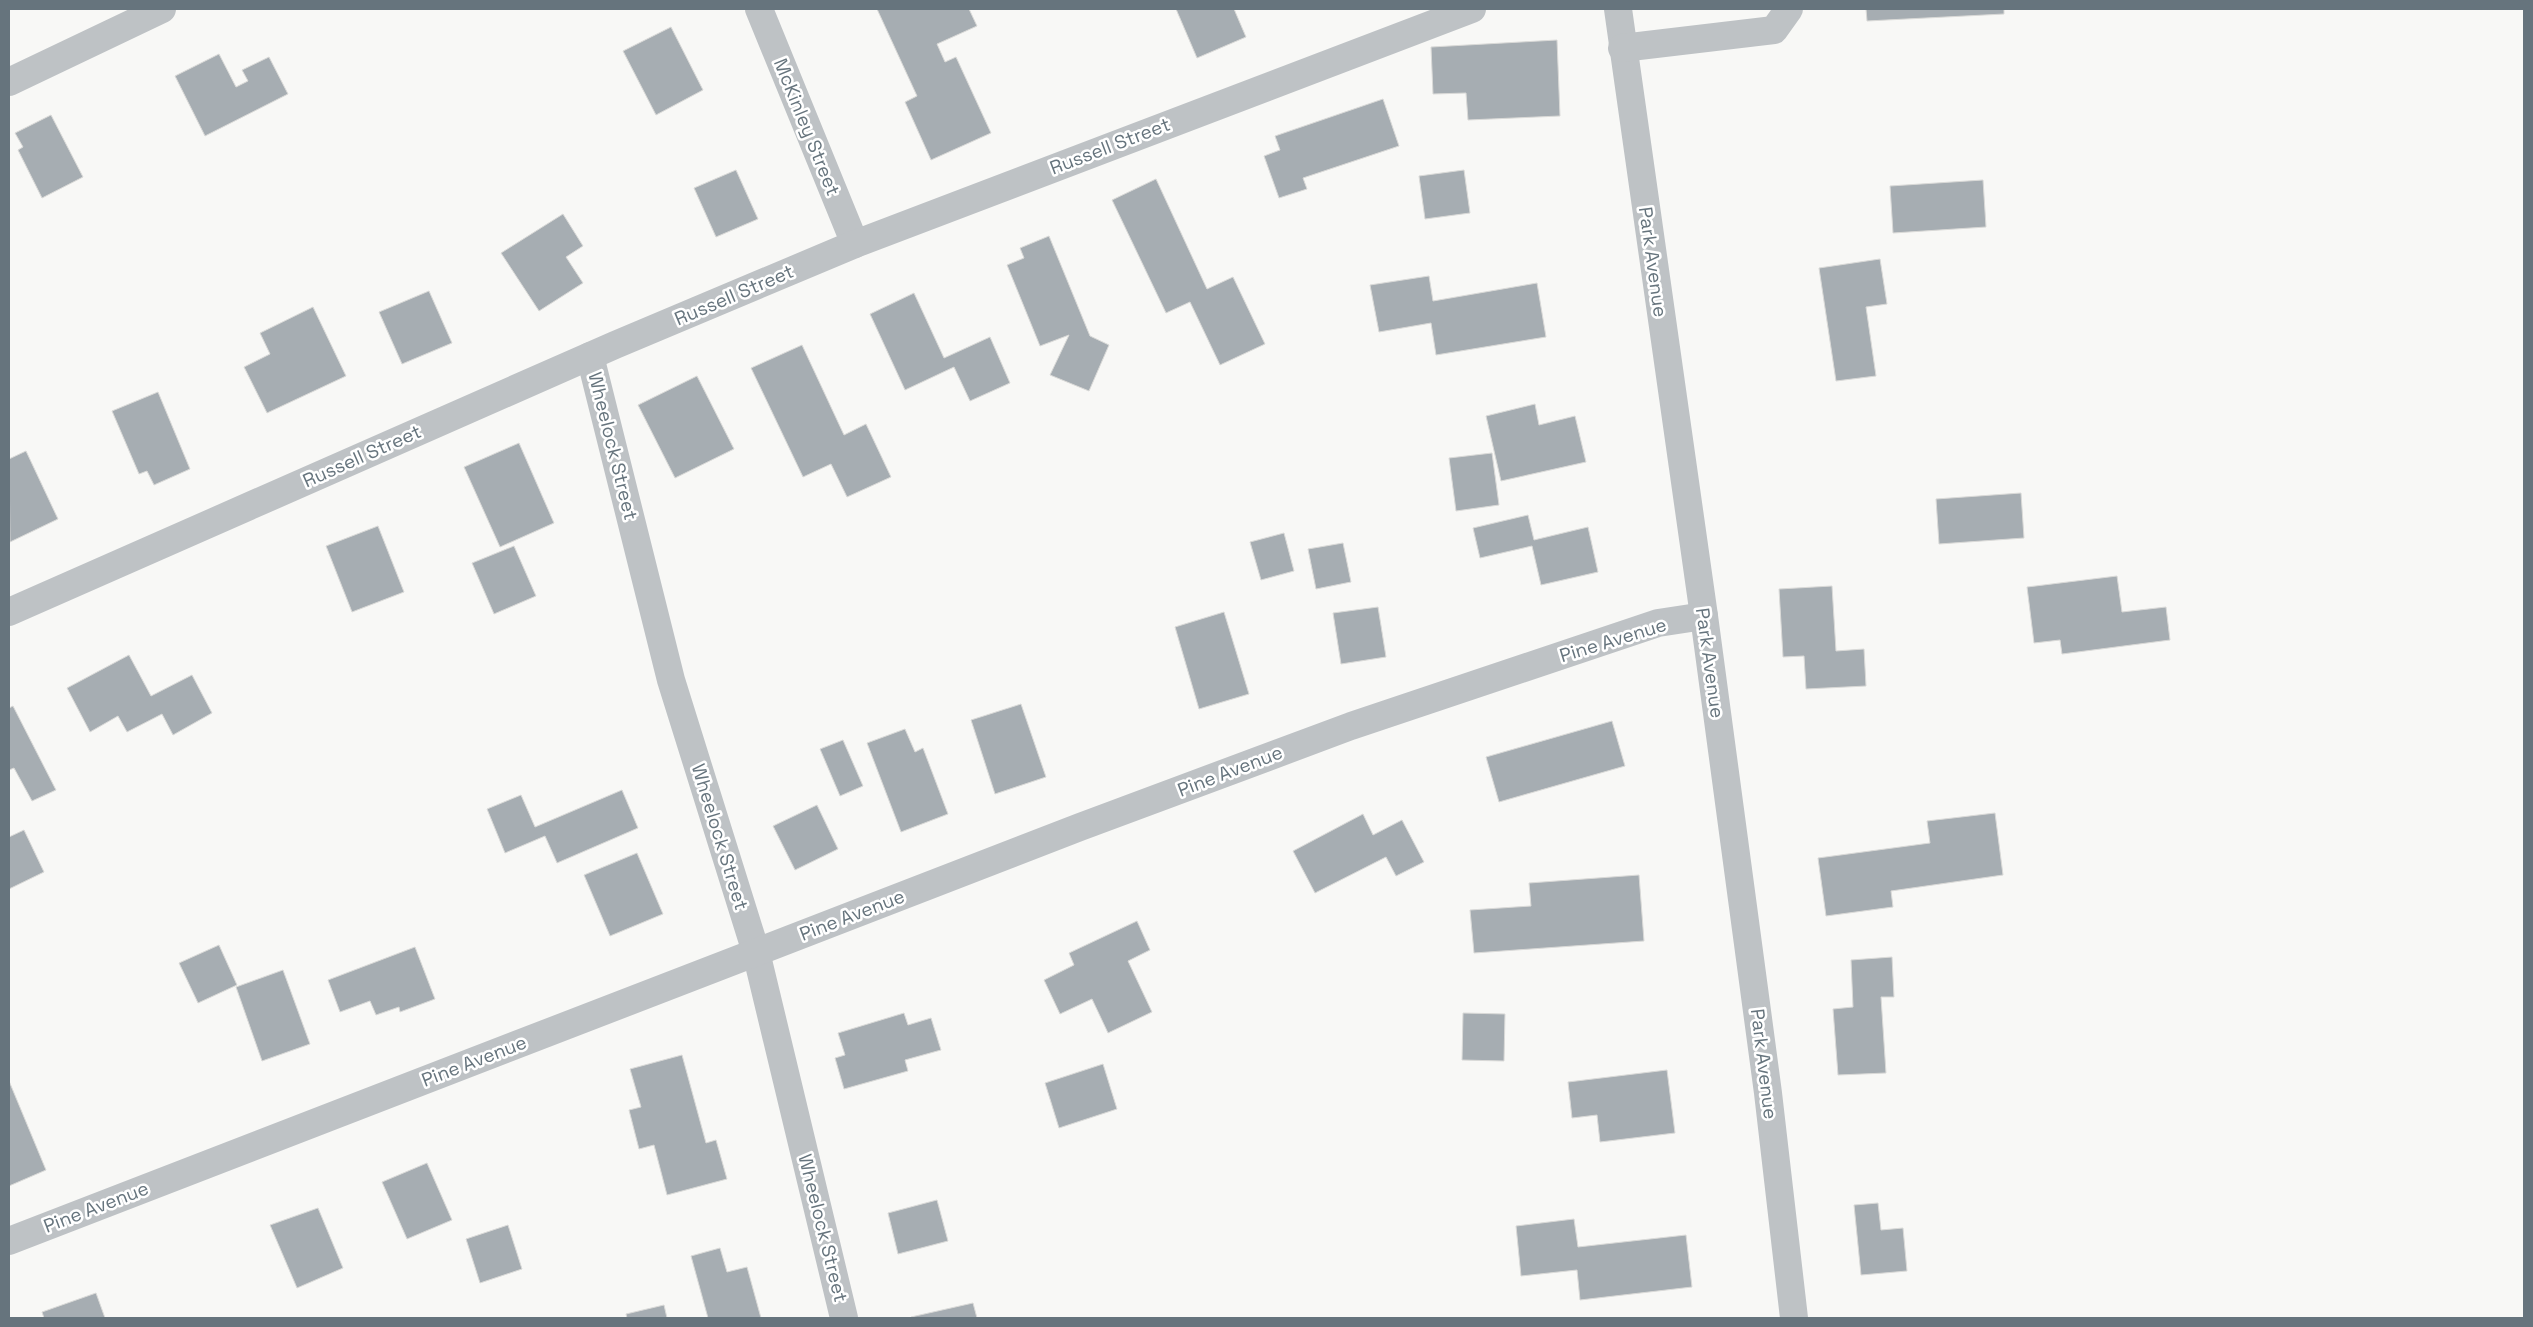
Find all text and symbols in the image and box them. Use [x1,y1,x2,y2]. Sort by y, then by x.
street label: McKinley Street [768,55,846,199]
street label: Russell Street [1046,112,1174,180]
street label: Park Avenue [1633,205,1673,319]
street label: Russell Street [671,259,797,331]
street label: Wheelock Street [583,369,643,523]
street label: Russell Street [299,419,425,493]
street label: Park Avenue [1690,606,1730,720]
street label: Pine Avenue [1556,612,1670,668]
street label: Pine Avenue [1174,739,1286,803]
street label: Wheelock Street [686,761,754,913]
street label: Pine Avenue [796,883,908,947]
street label: Park Avenue [1745,1007,1783,1121]
street label: Pine Avenue [418,1029,530,1093]
street label: Wheelock Street [793,1151,853,1305]
street label: Pine Avenue [40,1175,152,1239]

